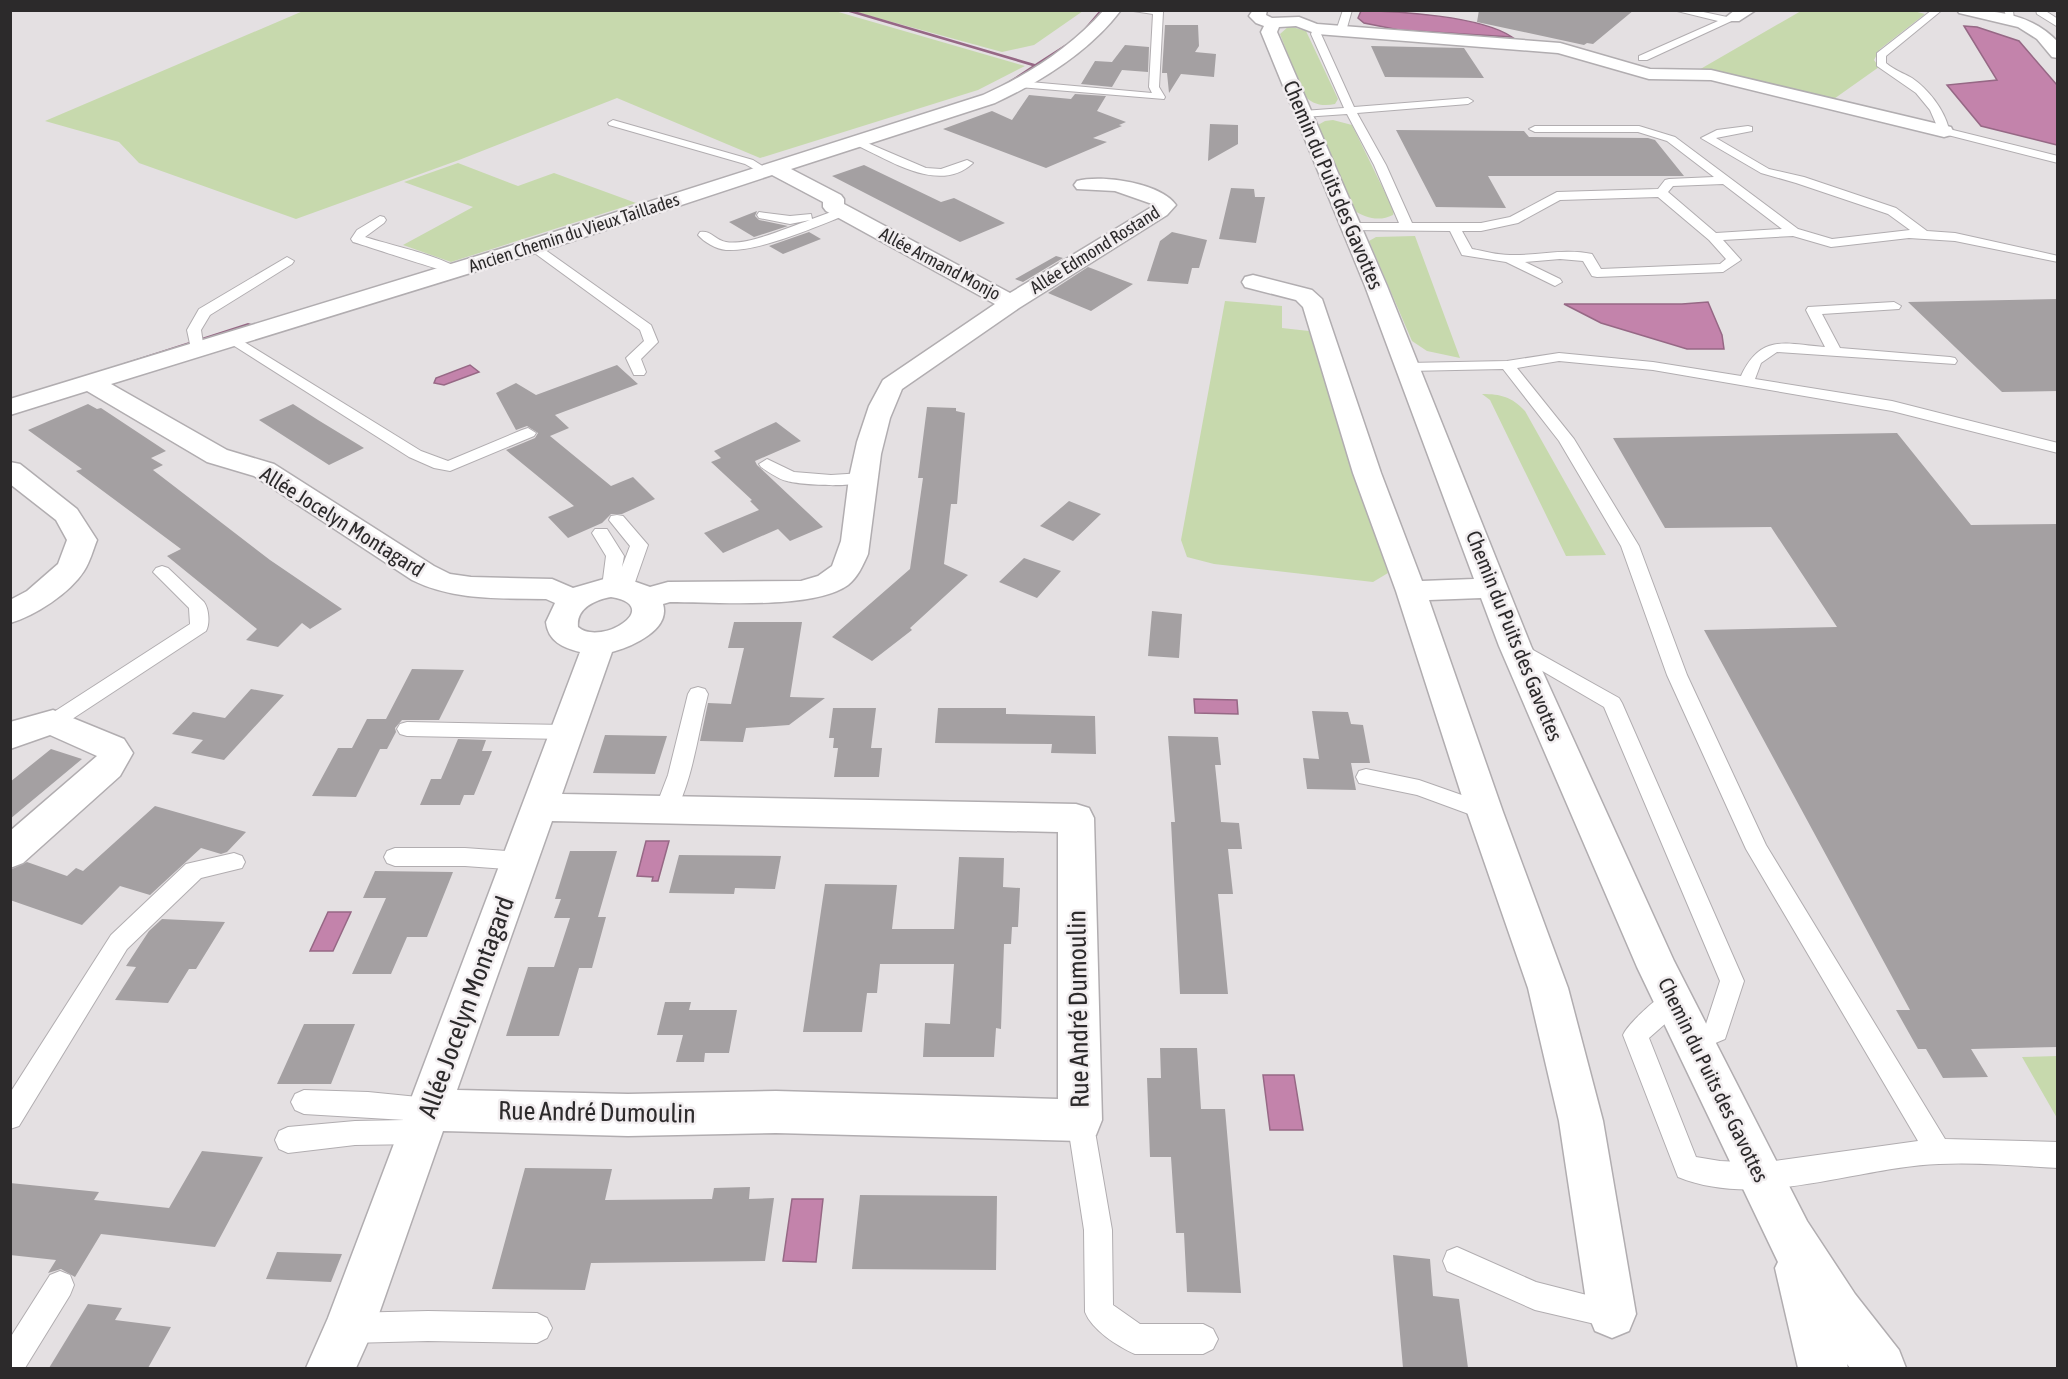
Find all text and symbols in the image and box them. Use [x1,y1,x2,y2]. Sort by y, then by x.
street label: Chemin du Puits des Gavottes [1279,77,1389,293]
street label: Ancien Chemin du Vieux Taillades [466,188,682,277]
street label: Allée Edmond Rostand [1026,201,1163,298]
street label: Allée Armand Monjo [876,223,1004,304]
street label: Allée Jocelyn Montagard [256,461,429,581]
street label: Chemin du Puits des Gavottes [1462,527,1568,744]
street label: Allée Jocelyn Montagard [412,892,520,1122]
street label: Rue André Dumoulin [1061,910,1095,1108]
street label: Chemin du Puits des Gavottes [1654,973,1774,1186]
street label: Rue André Dumoulin [498,1095,696,1129]

